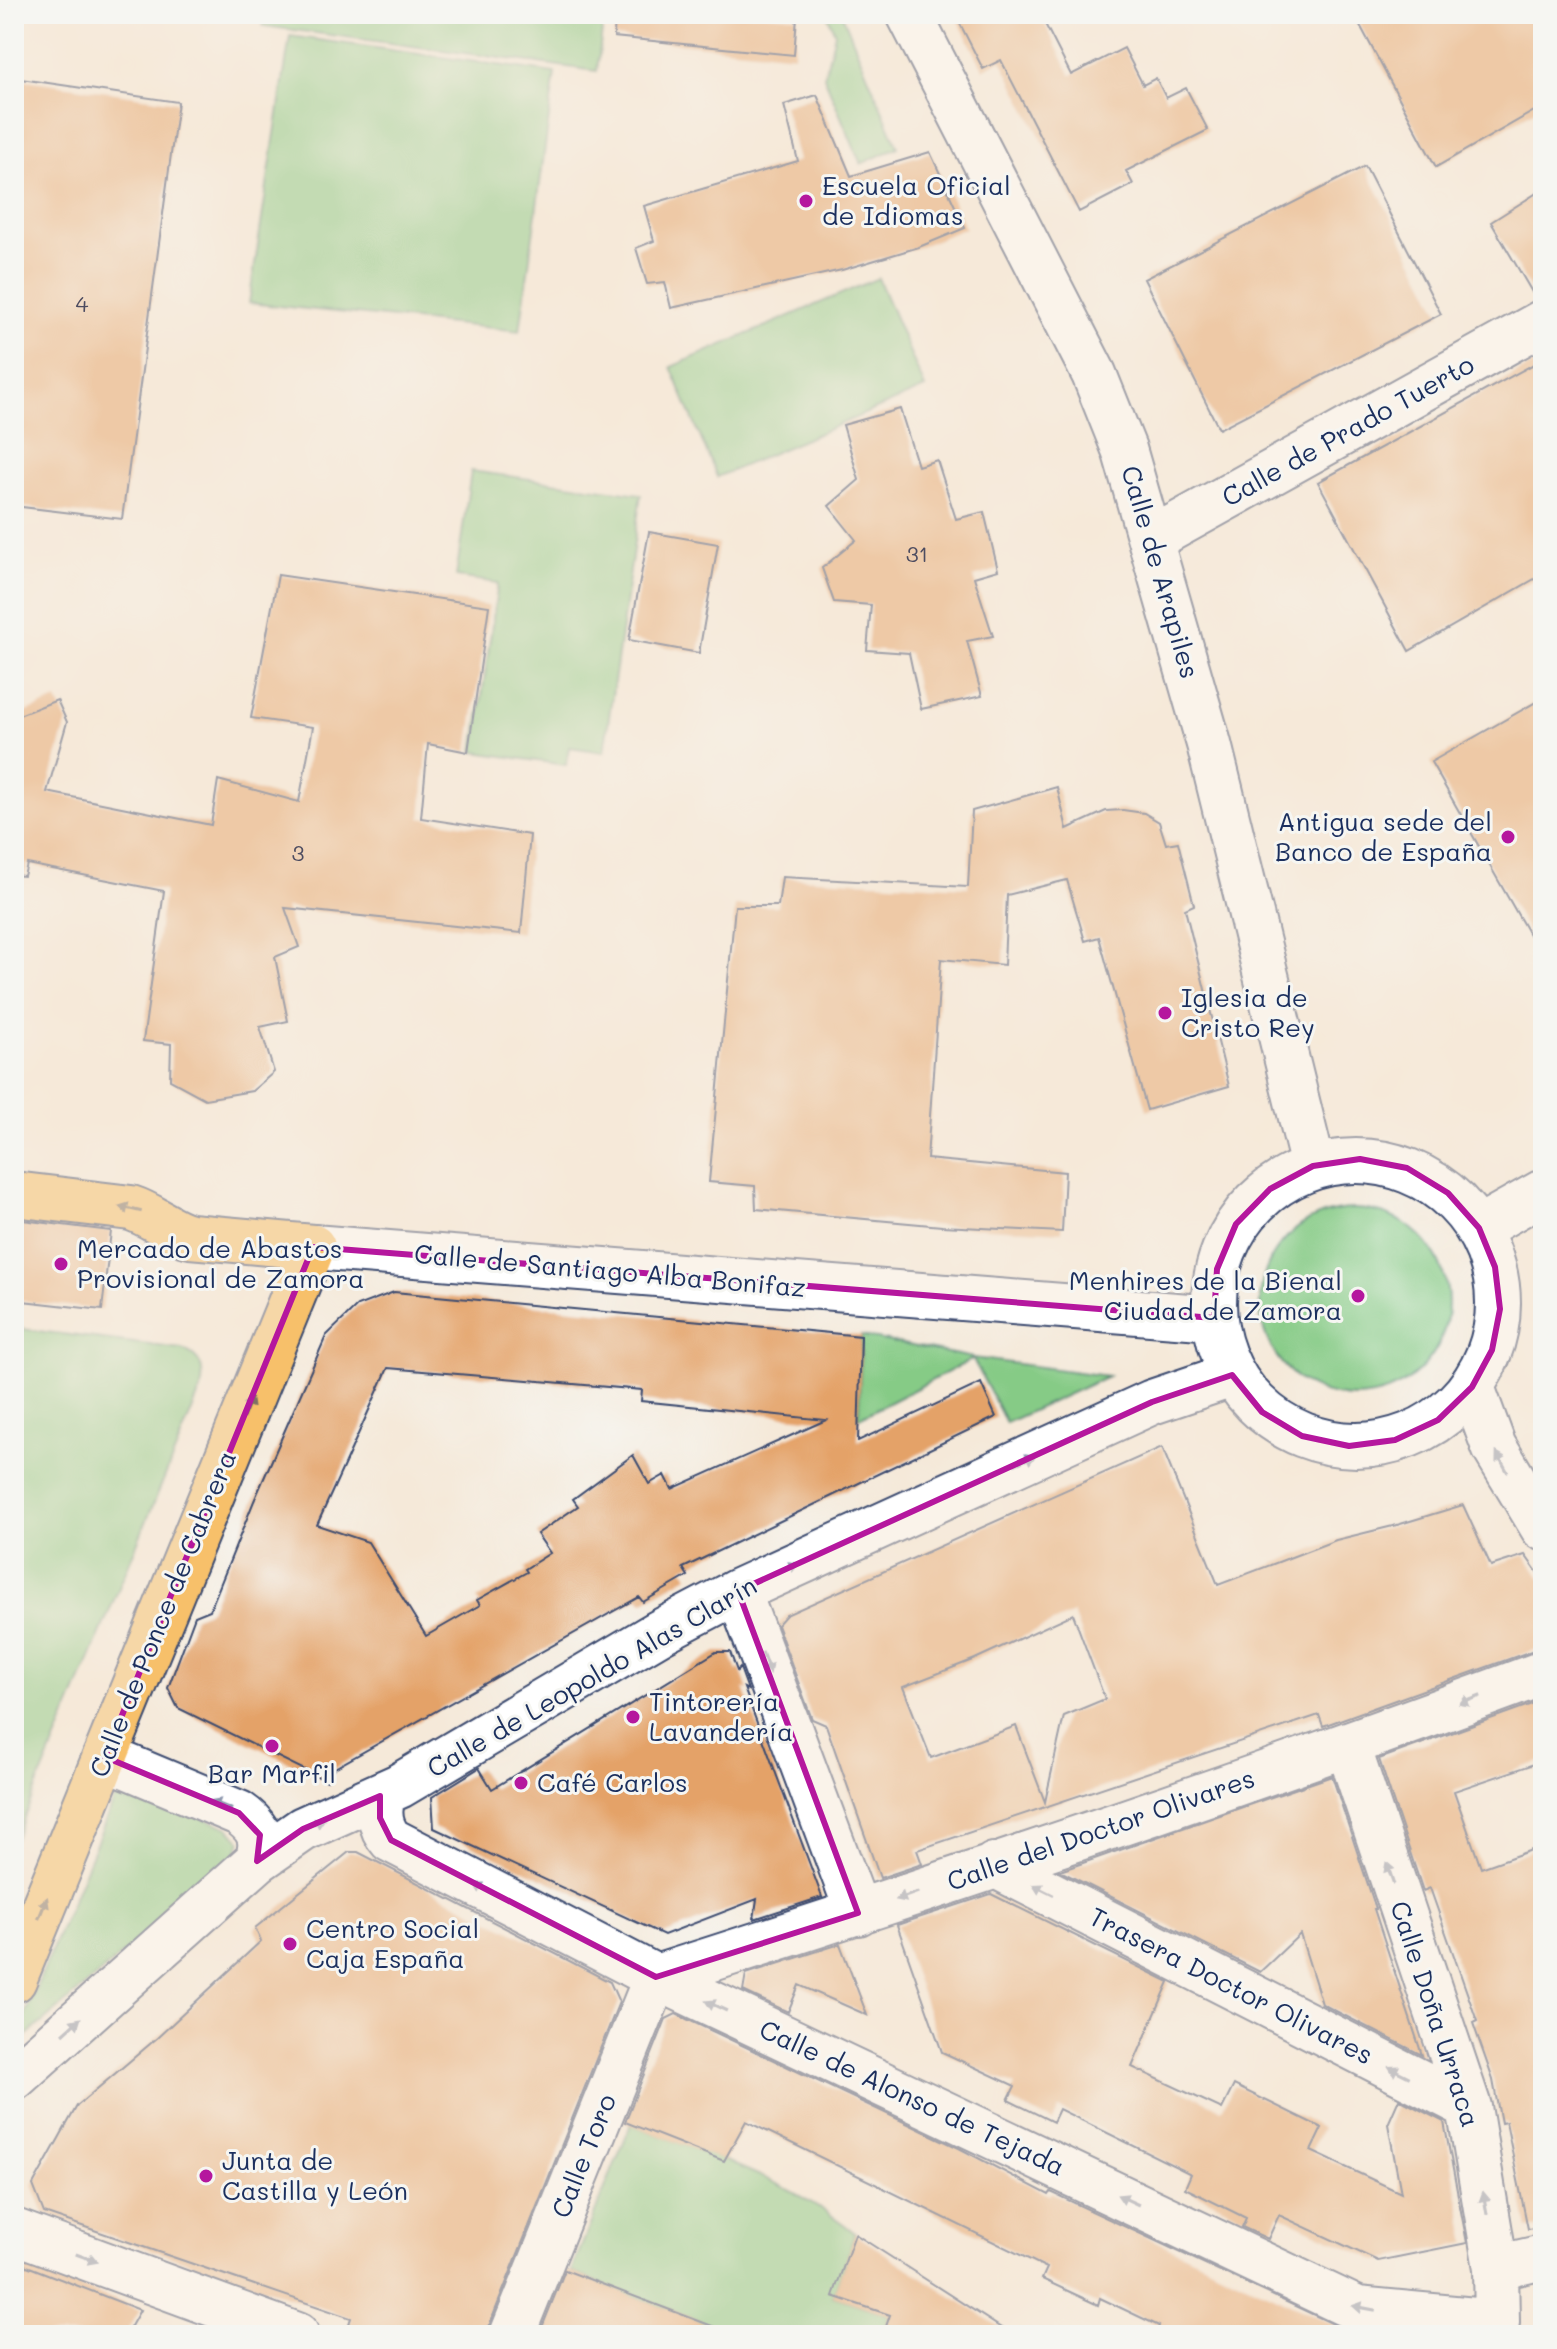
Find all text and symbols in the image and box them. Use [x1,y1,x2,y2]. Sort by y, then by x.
place label: Escuela Oficial de Idiomas [822,168,1011,232]
marker: Escuela Oficial de Idiomas [797,192,815,210]
house number: 4 [76,289,89,318]
street label: Calle de Prado Tuerto [1215,347,1480,514]
street label: Calle de Arapiles [1114,461,1208,682]
house number: 31 [906,539,928,568]
place label: Antigua sede del Banco de España [1275,804,1492,868]
marker: Antigua sede del Banco de España [1499,828,1517,846]
house number: 3 [292,838,305,867]
place label: Iglesia de Cristo Rey [1181,980,1315,1044]
marker: Iglesia de Cristo Rey [1156,1004,1174,1022]
one-way arrow [117,1203,142,1215]
place label: Mercado de Abastos Provisional de Zamora [77,1231,365,1295]
street label: Calle de Santiago Alba Bonifaz [413,1236,807,1304]
marker: Mercado de Abastos Provisional de Zamora [52,1255,70,1273]
place label: Menhires de la Bienal Ciudad de Zamora [1069,1263,1342,1327]
marker: Menhires de la Bienal Ciudad de Zamora [1349,1287,1367,1305]
one-way arrow [240,1396,253,1420]
street label: Calle de Ponce de Cabrera [81,1445,243,1782]
one-way arrow [1495,1451,1509,1473]
one-way arrow [1013,1453,1037,1467]
one-way arrow [777,1561,800,1574]
street label: Calle de Leopoldo Alas Clarín [421,1568,762,1785]
one-way arrow [760,1652,773,1676]
place label: Tintorería Lavandería [649,1684,793,1748]
one-way arrow [1458,1694,1482,1707]
marker: Tintorería Lavandería [624,1708,642,1726]
marker: Bar Marfil [263,1737,281,1755]
place label: Bar Marfil [208,1756,336,1790]
street label: Calle del Doctor Olivares [942,1760,1259,1898]
place label: Café Carlos [537,1765,688,1799]
marker: Café Carlos [512,1774,530,1792]
one-way arrow [209,1798,233,1811]
one-way arrow [302,1817,326,1831]
one-way arrow [1384,1861,1396,1885]
one-way arrow [472,1882,495,1895]
one-way arrow [1031,1883,1054,1897]
one-way arrow [895,1890,919,1902]
one-way arrow [37,1896,50,1920]
street label: Calle Doña Urraca [1383,1896,1489,2131]
street label: Trasera Doctor Olivares [1084,1899,1379,2071]
place label: Centro Social Caja España [306,1911,479,1975]
marker: Centro Social Caja España [281,1935,299,1953]
one-way arrow [704,1999,727,2013]
street label: Calle de Alonso de Tejada [754,2011,1070,2183]
one-way arrow [62,2017,81,2035]
one-way arrow [1388,2065,1411,2078]
street label: Calle Toro [543,2089,623,2223]
place label: Junta de Castilla y León [222,2143,408,2207]
marker: Junta de Castilla y León [197,2167,215,2185]
one-way arrow [1479,2190,1491,2215]
one-way arrow [1116,2193,1140,2207]
one-way arrow [75,2252,99,2265]
one-way arrow [1351,2302,1376,2314]

